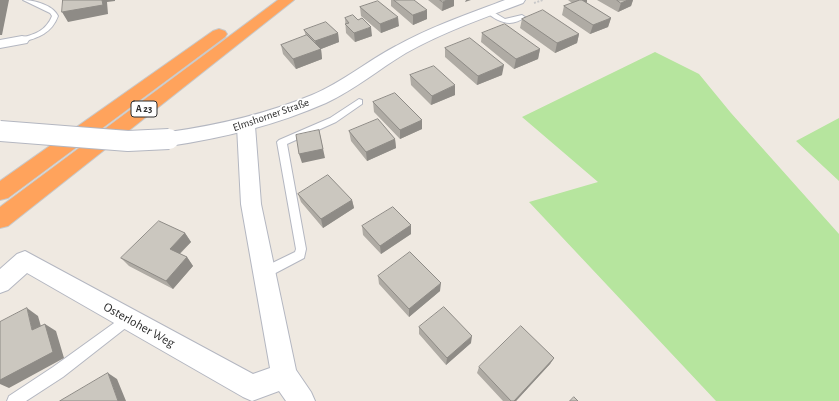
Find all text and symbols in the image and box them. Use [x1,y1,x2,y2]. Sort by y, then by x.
street label: Elmshorner Straße [231,96,311,134]
road number: A 23 [131,101,157,117]
street label: Osterloher Weg [101,299,177,351]

